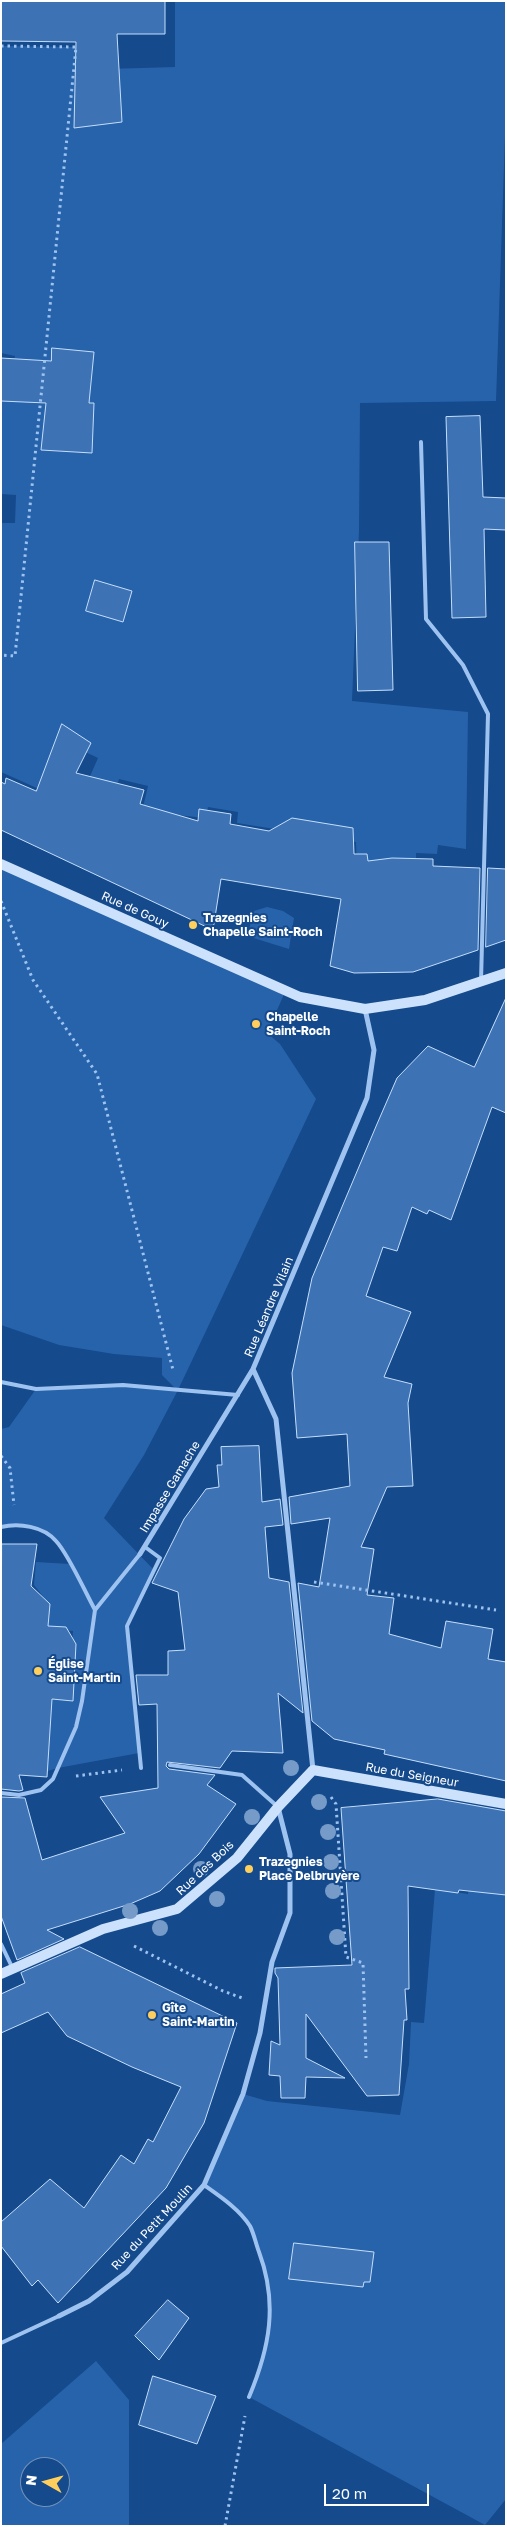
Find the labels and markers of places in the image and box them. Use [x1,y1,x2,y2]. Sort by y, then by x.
place label: Trazegnies Chapelle Saint-Roch [203,911,322,939]
marker: Trazegnies Chapelle Saint-Roch [187,919,199,931]
place label: Chapelle Saint-Roch [266,1010,330,1038]
marker: Chapelle Saint-Roch [250,1018,262,1030]
place label: Église Saint-Martin [48,1657,121,1685]
marker: Église Saint-Martin [32,1665,44,1677]
place label: Trazegnies Place Delbruyère [259,1855,359,1883]
marker: Trazegnies Place Delbruyère [243,1863,255,1875]
place label: Gîte Saint-Martin [162,2001,235,2029]
marker: Gîte Saint-Martin [146,2009,158,2021]

